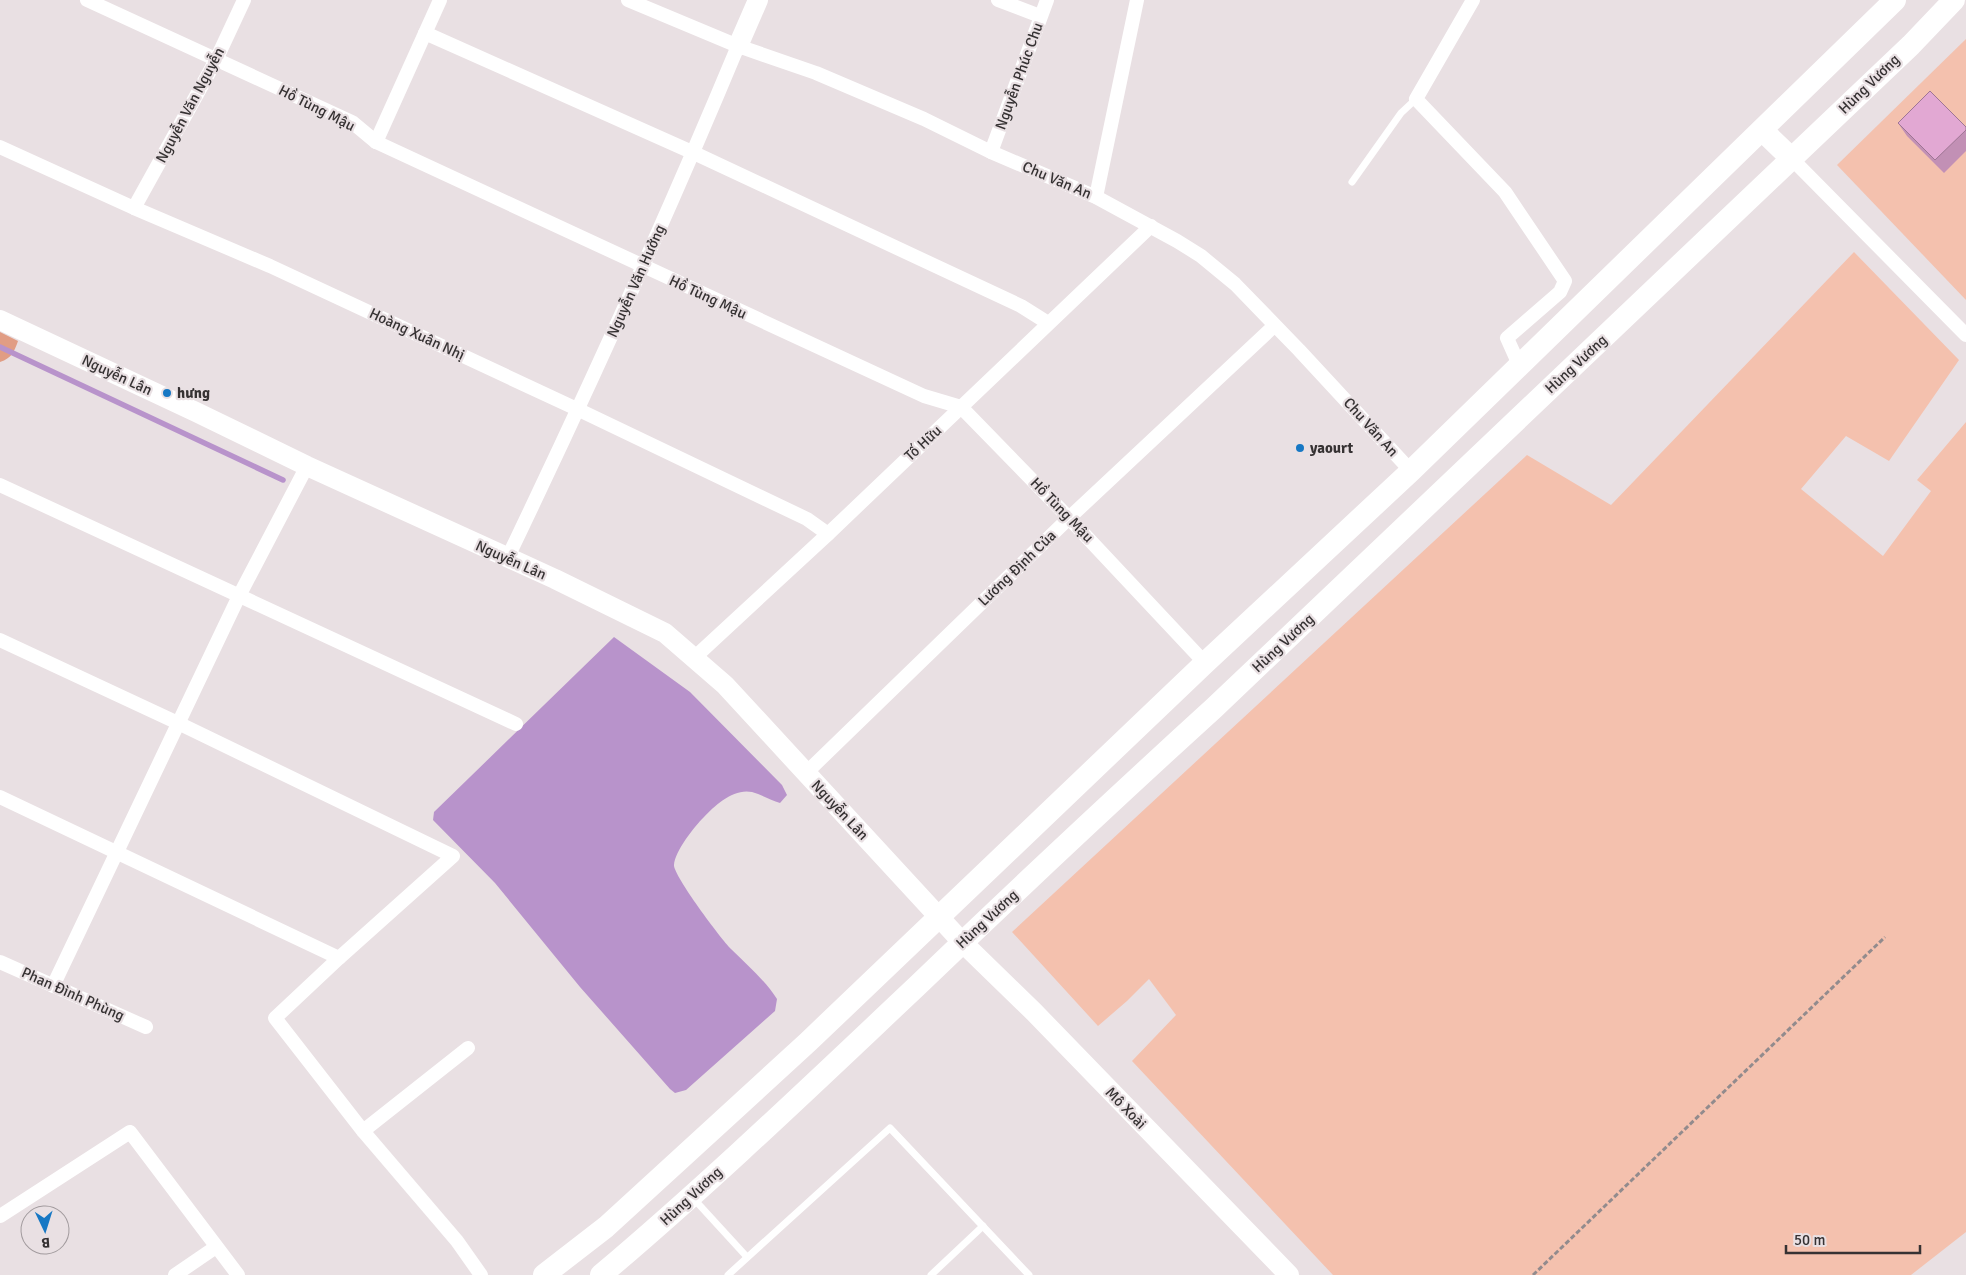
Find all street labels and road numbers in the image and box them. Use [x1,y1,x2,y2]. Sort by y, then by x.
street label: Nguyễn Phúc Chu [990,20,1047,132]
street label: Nguyễn Văn Nguyễn [151,44,228,166]
street label: Hùng Vương [1835,50,1903,118]
street label: Hồ Tùng Mậu [276,81,358,135]
street label: Chu Văn An [1020,157,1094,203]
street label: Nguyễn Văn Hưởng [602,221,669,340]
street label: Hồ Tùng Mậu [666,271,750,323]
street label: Hoàng Xuân Nhị [366,304,468,364]
street label: Hùng Vương [1541,331,1611,397]
street label: Nguyễn Lân [79,350,155,399]
street label: Chu Văn An [1340,394,1402,460]
street label: Tố Hữu [901,421,945,465]
street label: Hồ Tùng Mậu [1027,474,1097,546]
street label: Lương Định Của [974,526,1060,610]
street label: Nguyễn Lân [473,535,550,584]
street label: Hùng Vương [1248,610,1318,676]
street label: Nguyễn Lân [808,776,873,844]
street label: Hùng Vương [952,886,1022,952]
street label: Phan Đình Phùng [19,963,127,1025]
street label: Mô Xoài [1102,1083,1150,1133]
street label: Hùng Vương [656,1163,726,1229]

